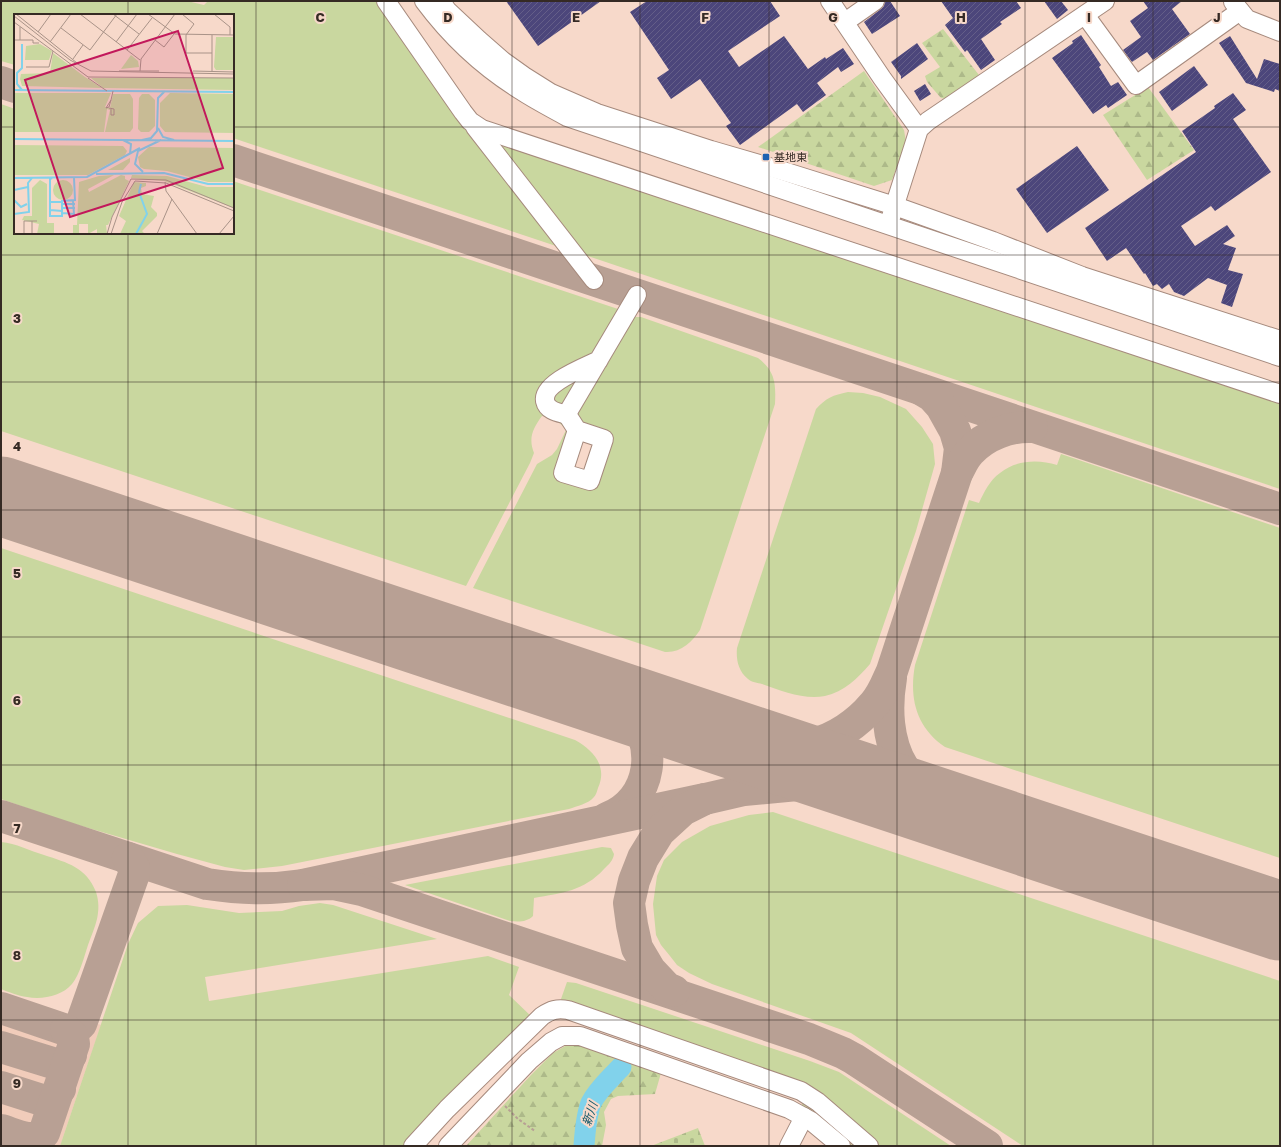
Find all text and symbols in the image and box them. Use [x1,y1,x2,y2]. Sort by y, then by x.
text: C [315,9,325,25]
text: D [443,9,453,25]
text: E [572,9,580,25]
text: F [701,9,709,25]
text: G [828,9,838,25]
text: H [956,9,966,25]
text: I [1087,9,1091,25]
text: J [1213,9,1221,25]
inset map [14,14,234,234]
place label: 基地東 [774,150,807,163]
marker: 基地東 [761,152,771,162]
text: 3 [13,310,21,326]
text: 4 [13,438,21,454]
text: 5 [13,565,21,581]
text: 6 [13,692,21,708]
text: 7 [13,820,21,836]
text: 8 [13,947,21,963]
text: 9 [13,1075,21,1091]
water label: 新川 [579,1098,601,1128]

